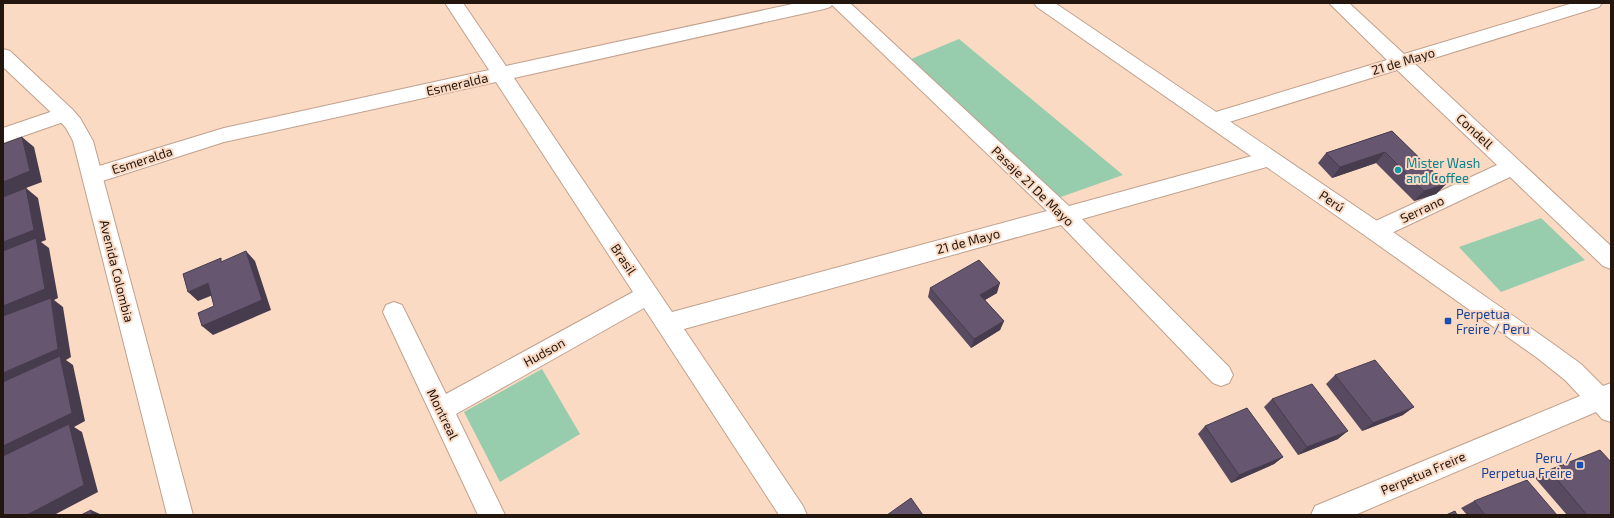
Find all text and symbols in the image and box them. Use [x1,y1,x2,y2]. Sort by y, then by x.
street label: 21 de Mayo [1369,44,1437,78]
street label: Esmeralda [424,69,490,99]
street label: Condell [1453,110,1497,152]
street label: Esmeralda [110,143,174,177]
street label: Pasaje 21 De Mayo [989,143,1077,229]
place label: Mister Wash and Coffee [1406,155,1480,186]
marker: Mister Wash and Coffee [1393,165,1403,175]
street label: Perú [1316,187,1348,215]
street label: Serrano [1397,192,1447,226]
street label: Avenida Colombia [97,218,137,324]
street label: 21 de Mayo [934,225,1002,257]
street label: Brasil [608,240,640,278]
place label: Perpetua Freire / Peru [1456,306,1530,337]
marker: Perpetua Freire / Peru [1443,316,1453,326]
street label: Hudson [520,334,568,370]
street label: Montreal [424,386,462,442]
street label: Perpetua Freire [1378,448,1468,498]
place label: Peru / Perpetua Freire [1481,450,1572,481]
marker: Peru / Perpetua Freire [1575,460,1585,470]

